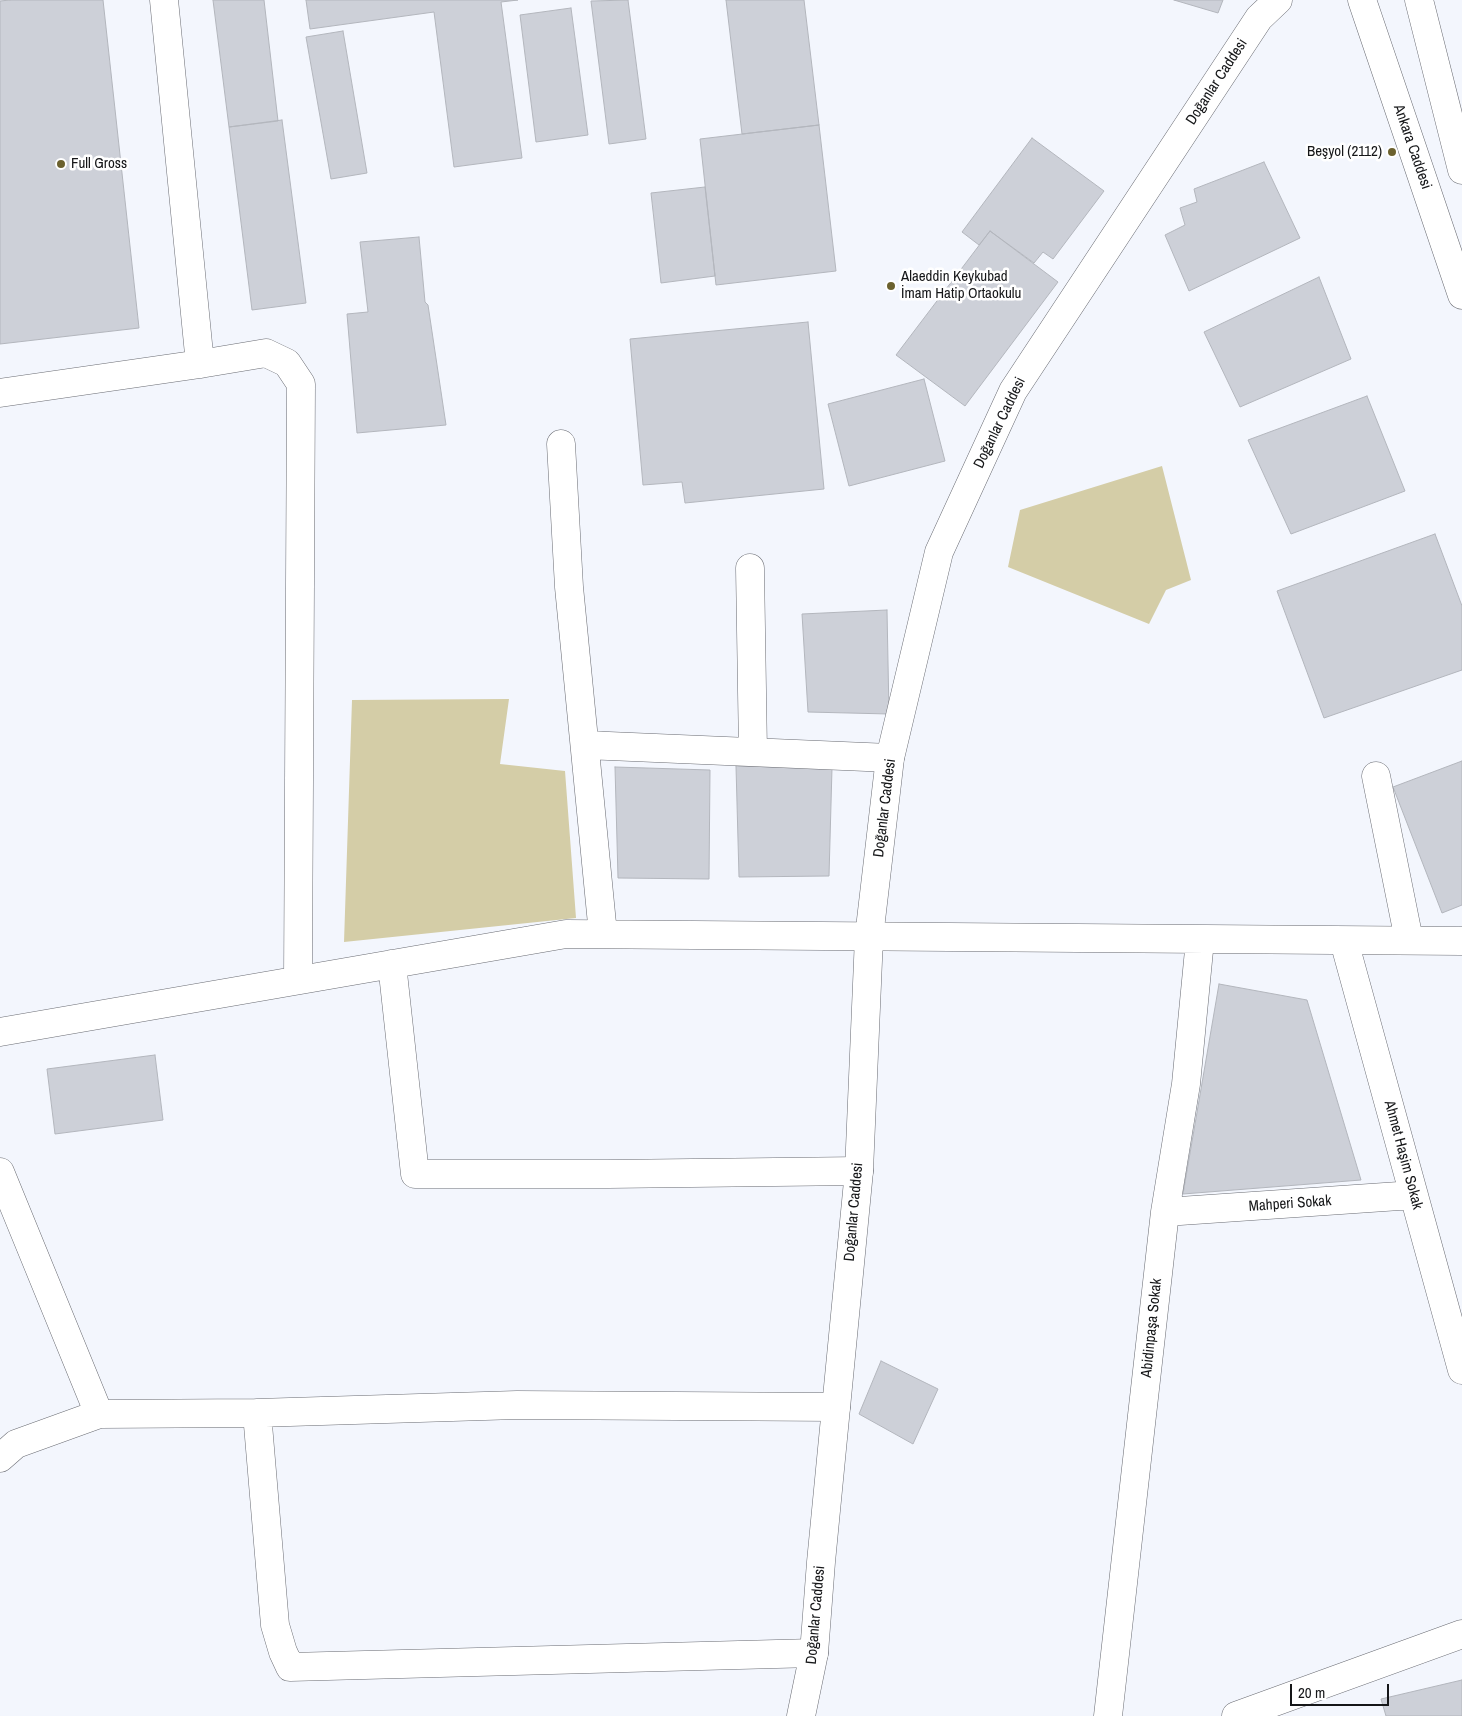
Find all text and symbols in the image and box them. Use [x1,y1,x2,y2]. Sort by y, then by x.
street label: Doğanlar Caddesi [1182,36,1252,128]
street label: Ankara Caddesi [1389,102,1435,192]
place label: Beşyol (2112) [1307,143,1382,161]
marker: Beşyol (2112) [1386,146,1398,158]
place label: Full Gross [71,155,127,173]
marker: Full Gross [55,158,67,170]
place label: Alaeddin Keykubad İmam Hatip Ortaokulu [901,268,1021,303]
marker: Alaeddin Keykubad İmam Hatip Ortaokulu [885,280,897,292]
street label: Doğanlar Caddesi [970,375,1030,471]
street label: Doğanlar Caddesi [870,758,900,858]
street label: Ahmet Haşim Sokak [1380,1099,1426,1211]
street label: Doğanlar Caddesi [841,1162,867,1262]
street label: Mahperi Sokak [1248,1192,1332,1216]
street label: Abidinpaşa Sokak [1138,1277,1166,1379]
street label: Doğanlar Caddesi [803,1565,829,1665]
scale bar [1292,1674,1391,1706]
text: 20 m [1298,1682,1325,1703]

